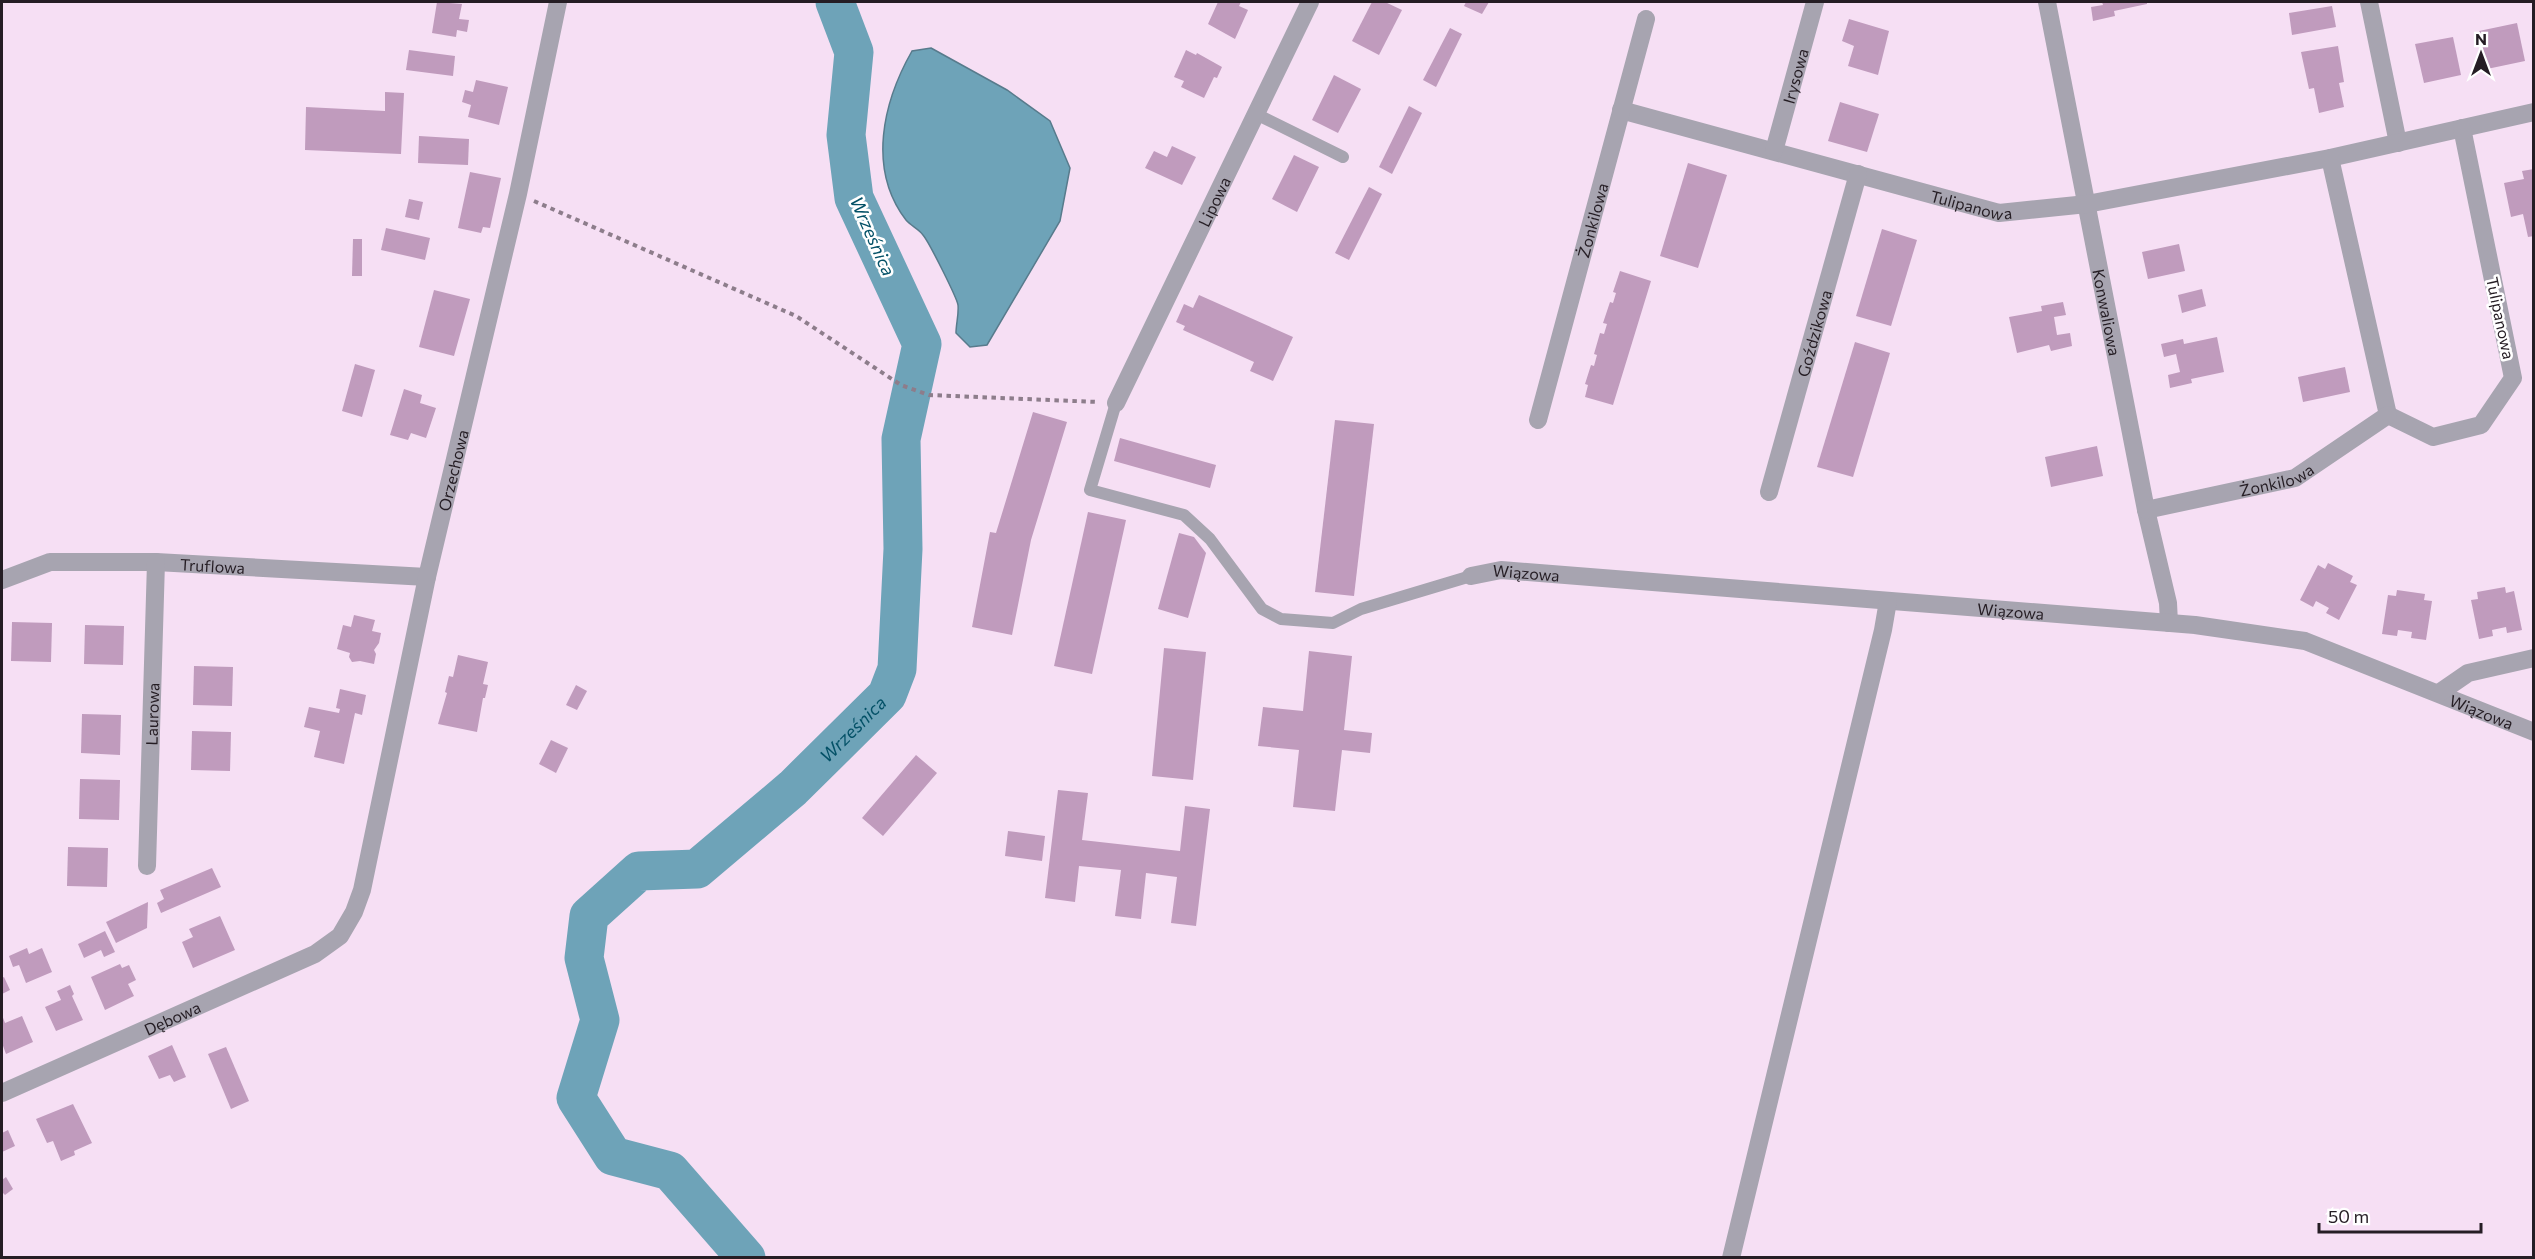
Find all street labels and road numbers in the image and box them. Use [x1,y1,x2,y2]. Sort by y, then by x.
street label: Irysowa [1778,46,1811,106]
street label: Lipowa [1193,173,1234,229]
street label: Żonkilowa [1573,181,1611,260]
street label: Tulipanowa [1929,185,2013,223]
street label: Konwaliowa [2090,267,2125,357]
street label: Tulipanowa [2483,275,2519,361]
street label: Goździkowa [1792,288,1835,379]
street label: Orzechowa [434,427,471,513]
street label: Żonkilowa [2238,459,2317,499]
street label: Truflowa [180,554,246,576]
street label: Wiązowa [1492,560,1561,584]
street label: Wiązowa [1977,598,2045,623]
street label: Laurowa [141,682,162,746]
street label: Wiązowa [2447,690,2516,732]
street label: Dębowa [141,997,203,1038]

